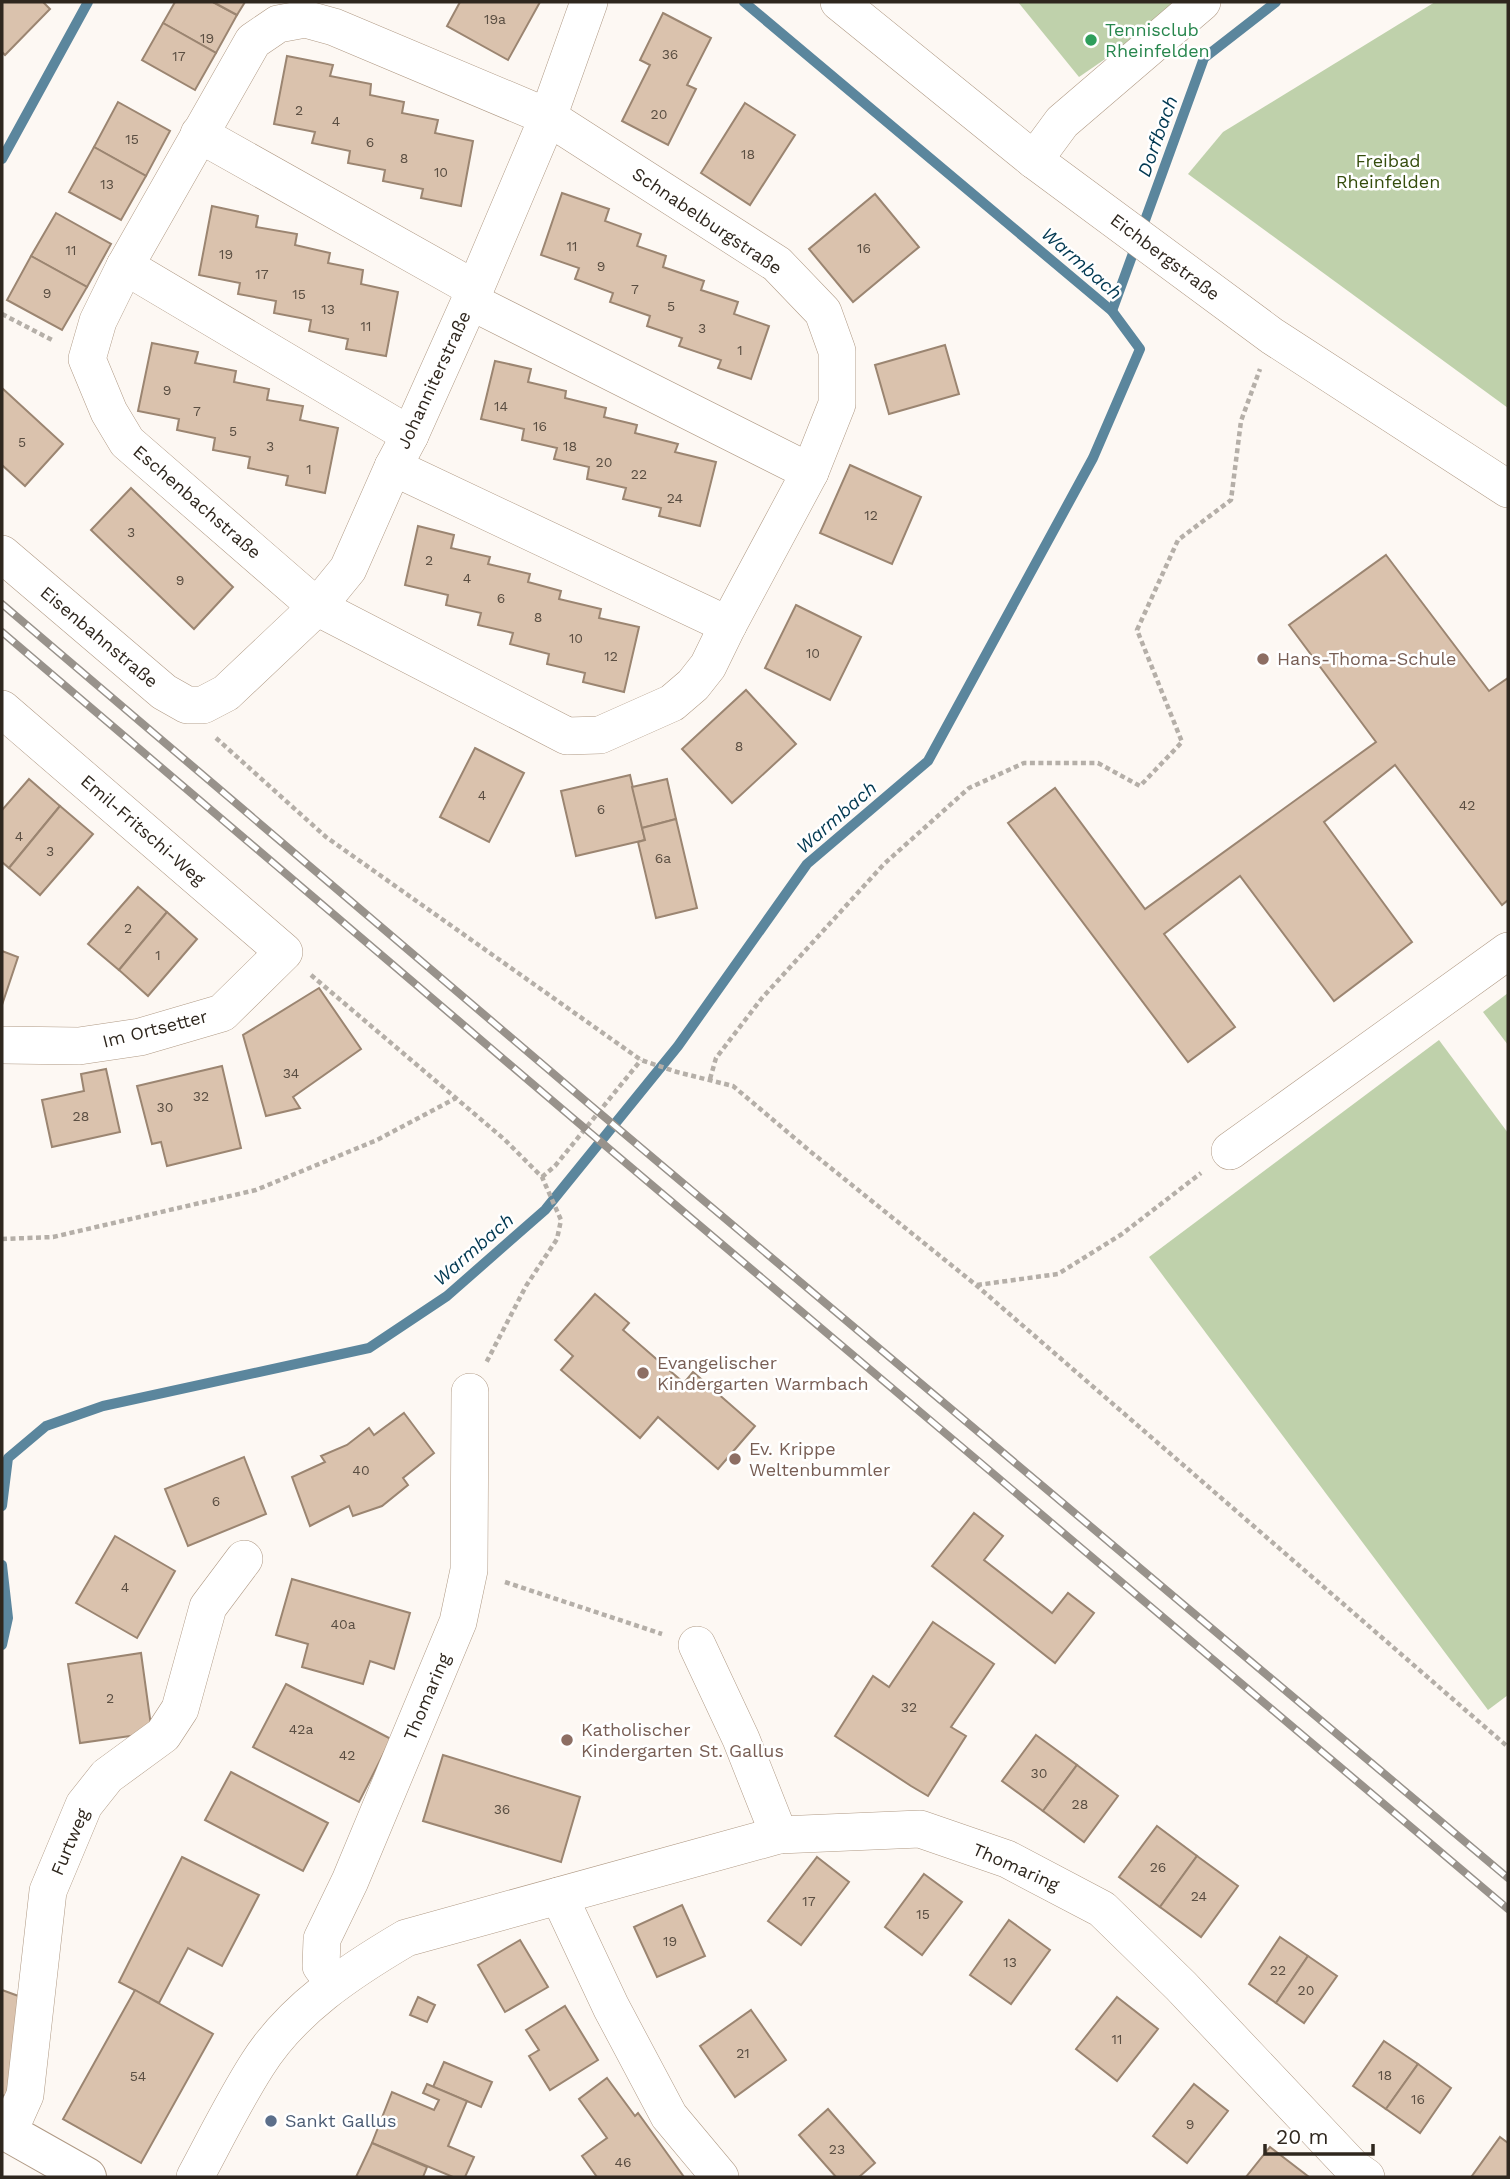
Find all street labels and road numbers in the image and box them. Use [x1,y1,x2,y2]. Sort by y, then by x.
street label: Schnabelburgstraße [628,163,786,278]
street label: Eichbergstraße [1106,209,1224,305]
street label: Johanniterstraße [392,307,475,452]
street label: Eschenbachstraße [129,440,265,563]
street label: Eisenbahnstraße [36,581,162,692]
street label: Emil-Fritschi-Weg [77,770,210,890]
street label: Im Ortsetter [100,1005,210,1052]
street label: Thomaring [399,1650,454,1744]
street label: Furtweg [46,1805,93,1878]
street label: Thomaring [970,1838,1063,1895]

